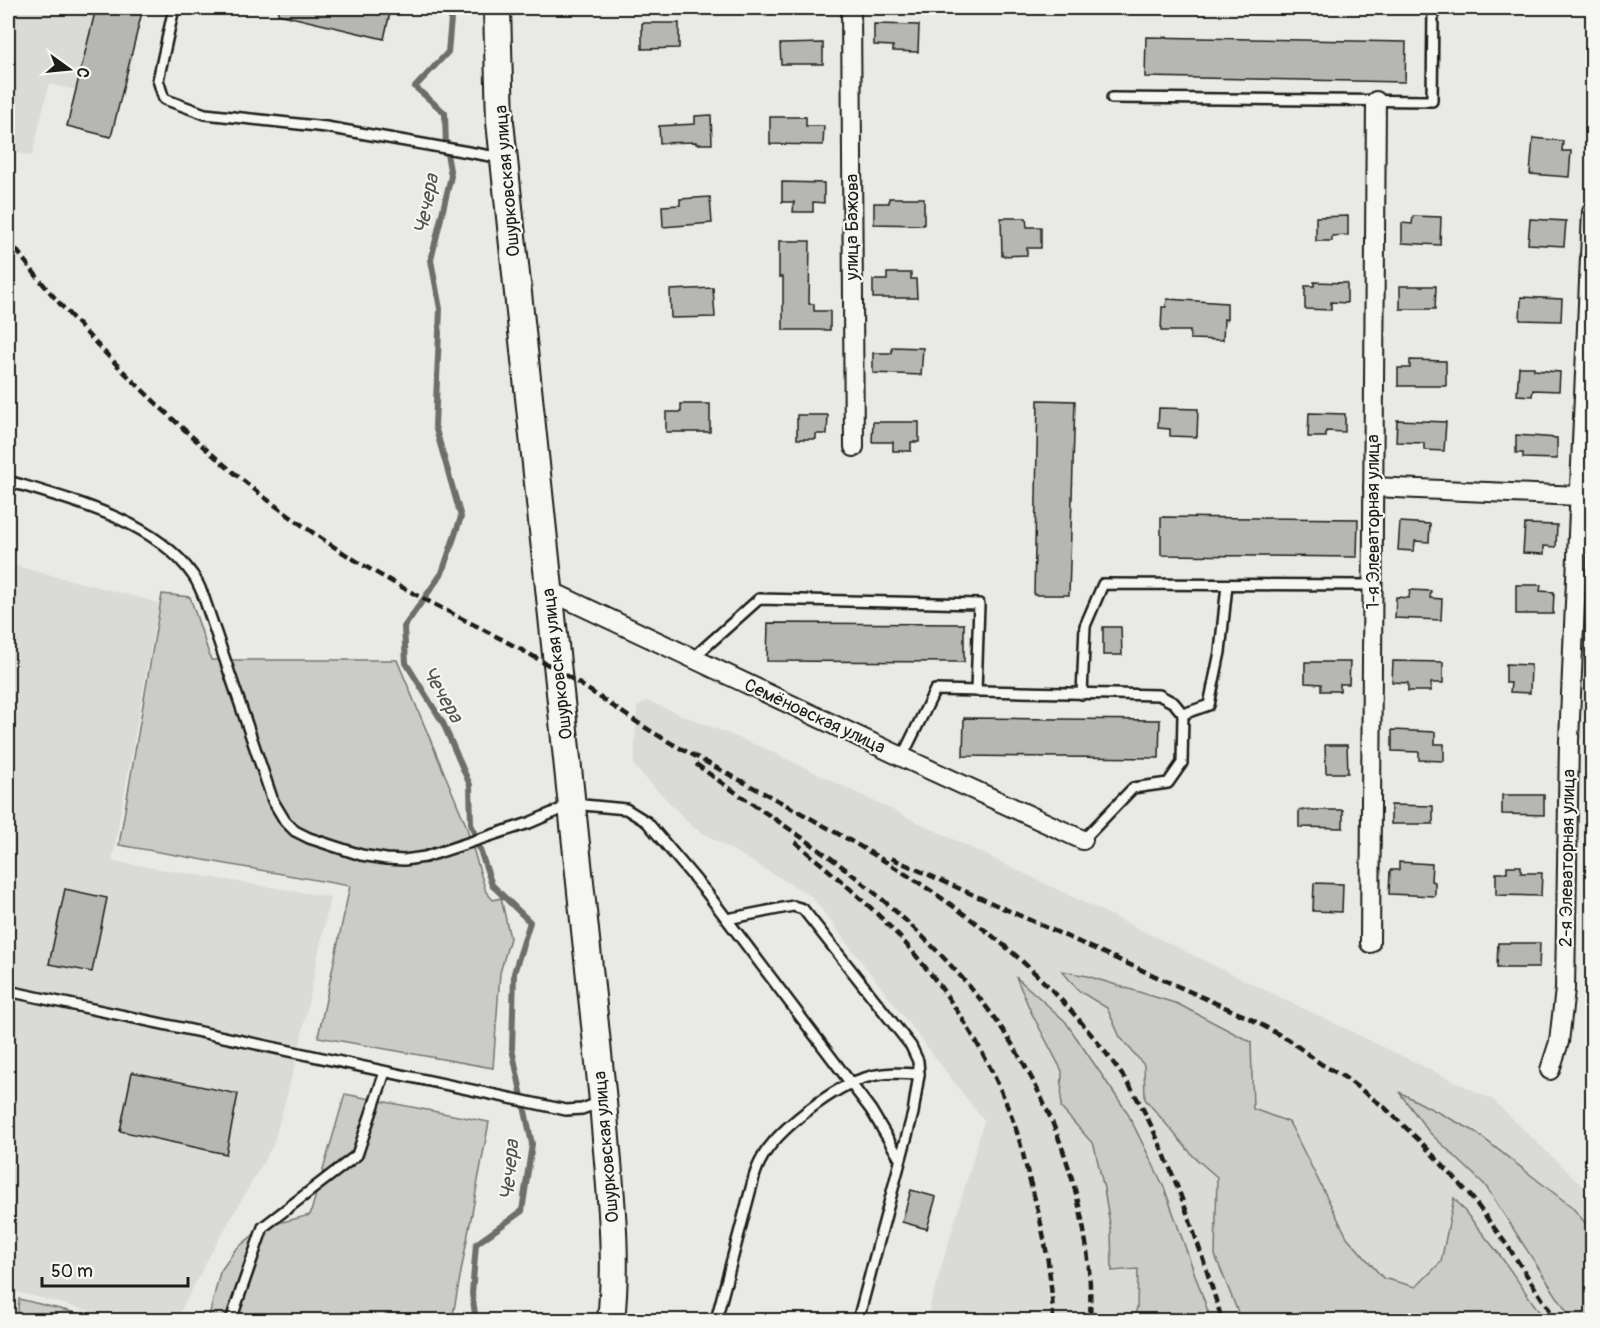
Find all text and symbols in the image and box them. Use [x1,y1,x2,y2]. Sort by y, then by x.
north arrow [39,39,99,99]
text: С [72,65,93,80]
street label: Ошурковская улица [489,104,526,258]
water label: Чечера [408,170,445,236]
street label: улица Бажова [841,174,864,281]
street label: 1-я Элеваторная улица [1362,434,1385,610]
street label: Ошурковская улица [537,587,578,741]
water label: Чечера [417,662,469,728]
street label: Семёновская улица [741,674,889,759]
street label: 2-я Элеваторная улица [1554,769,1581,947]
street label: Ошурковская улица [588,1070,625,1224]
water label: Чечера [494,1137,525,1201]
scale bar [42,1250,188,1288]
text: 50 m [51,1260,93,1283]

